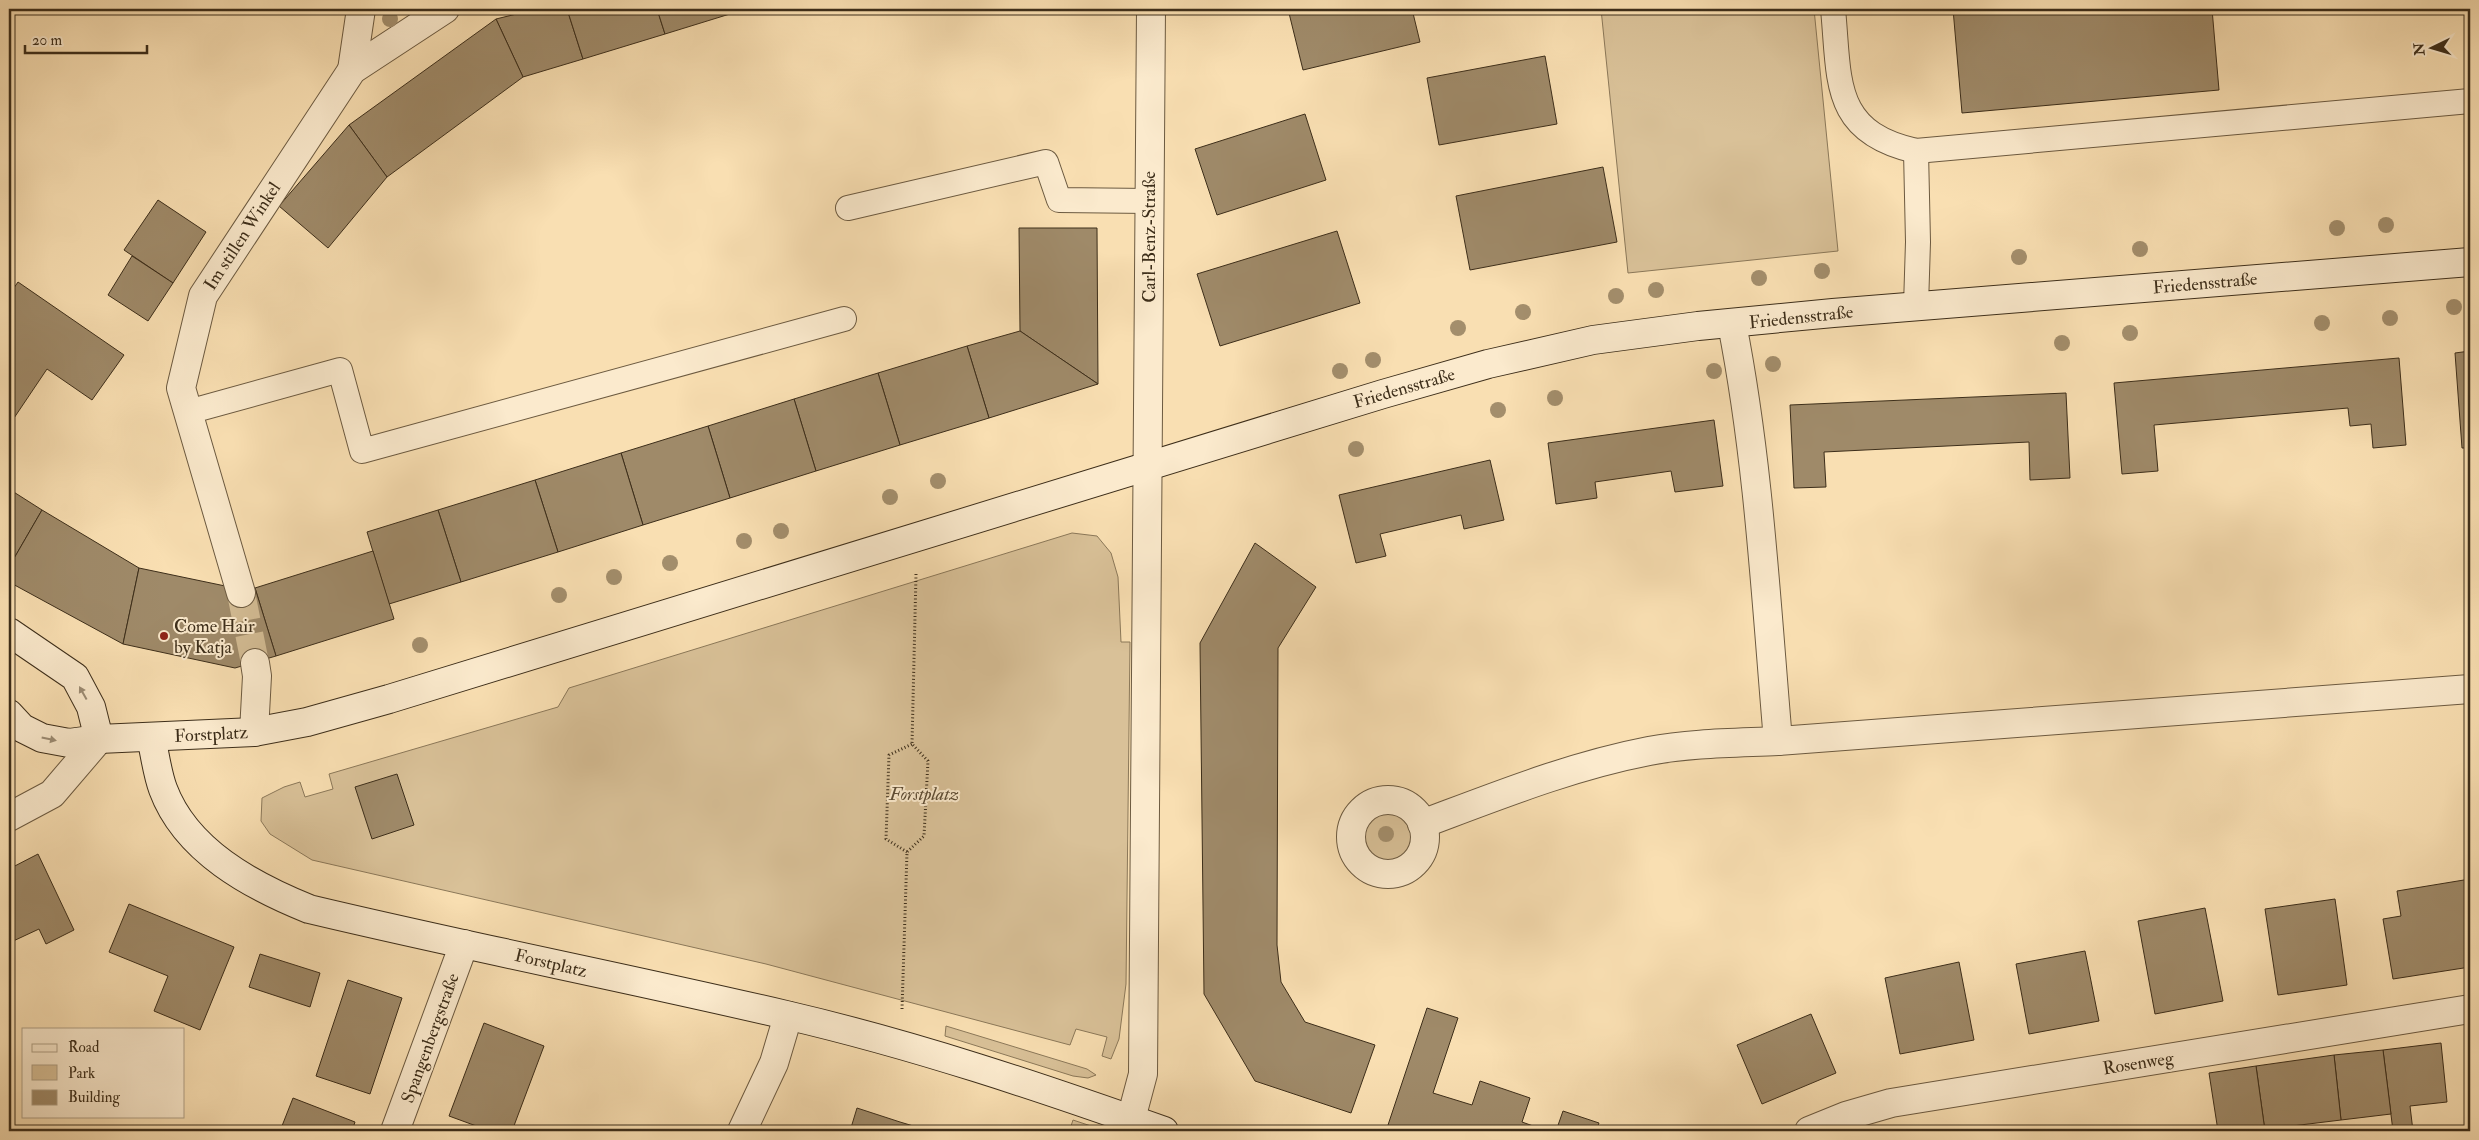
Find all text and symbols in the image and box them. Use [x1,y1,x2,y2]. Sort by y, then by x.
scale bar [25,22,148,54]
north arrow [2406,22,2456,72]
text: 20 m [32,31,62,50]
text: N [2410,42,2429,57]
street label: Carl-Benz-Straße [1138,171,1161,303]
street label: Im stillen Winkel [199,178,286,295]
street label: Friedensstraße [2152,267,2259,300]
street label: Friedensstraße [1748,301,1855,334]
street label: Friedensstraße [1351,363,1458,414]
place label: Come Hair by Katja [174,615,255,659]
marker: Come Hair by Katja [158,630,170,642]
one-way arrow [79,686,88,700]
street label: Forstplatz [174,721,249,748]
one-way arrow [42,735,57,743]
park label: Forstplatz [888,783,959,806]
street label: Forstplatz [512,944,590,983]
street label: Spangenbergstraße [396,970,465,1106]
legend [22,1028,185,1118]
text: Road [68,1038,100,1057]
street label: Rosenweg [2101,1046,2176,1080]
text: Park [68,1064,95,1083]
text: Building [68,1088,120,1107]

